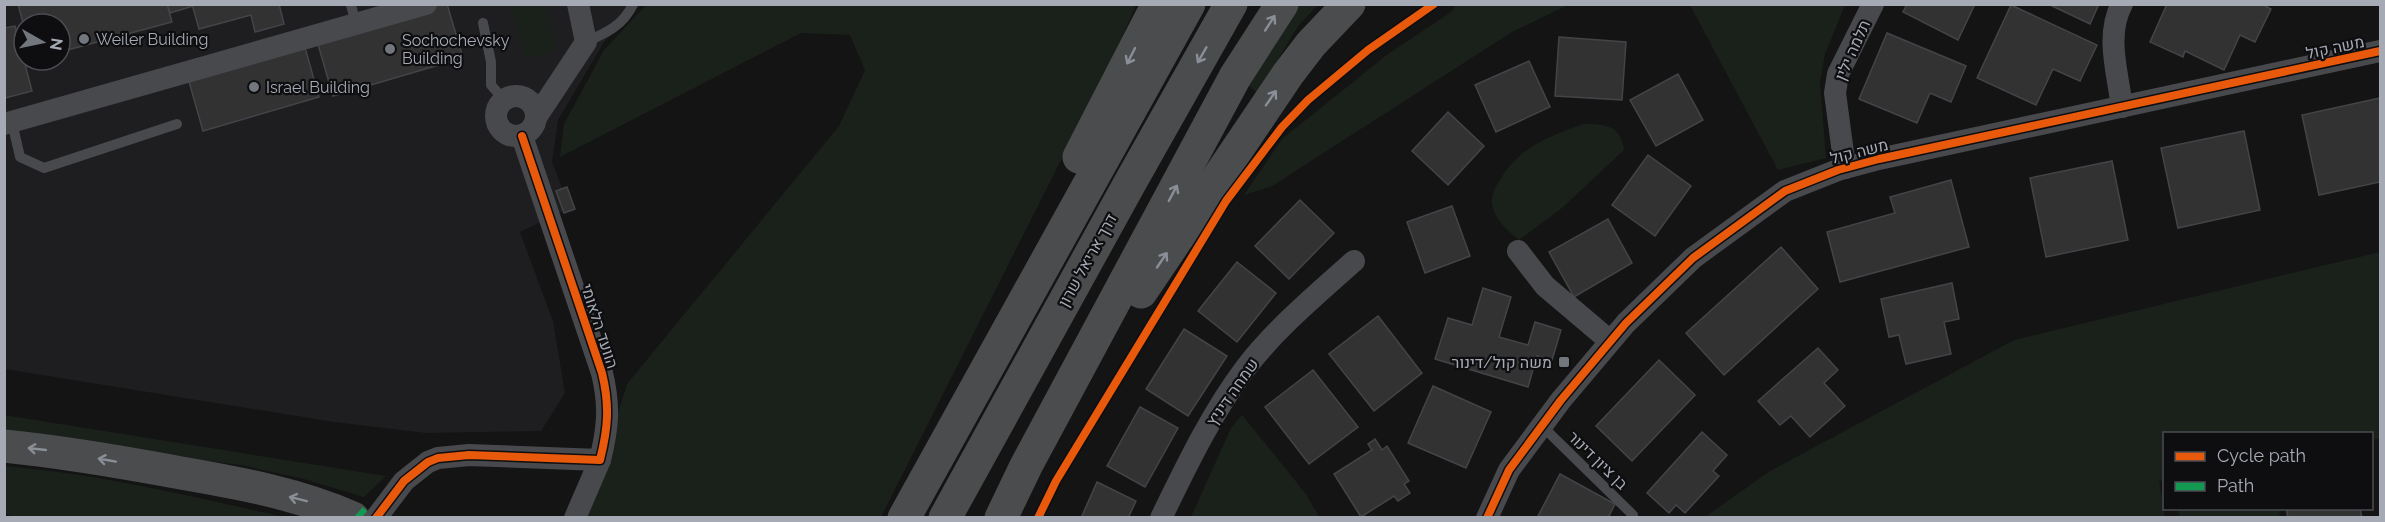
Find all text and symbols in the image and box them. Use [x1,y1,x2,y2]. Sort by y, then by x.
north arrow [12,12,72,72]
one-way arrow [1263,15,1276,32]
street label: תלמה ילין [1831,17,1874,83]
place label: Weiler Building [96,30,208,49]
place label: Sochochevsky Building [402,31,510,68]
marker: Weiler Building [77,32,91,46]
street label: משה קול [2304,32,2366,63]
text: N [46,37,67,52]
marker: Sochochevsky Building [383,42,397,56]
one-way arrow [1196,46,1208,63]
one-way arrow [1125,47,1137,65]
place label: Israel Building [266,78,370,97]
marker: Israel Building [247,80,261,94]
one-way arrow [1265,90,1277,106]
street label: משה קול [1828,135,1890,168]
one-way arrow [1168,184,1179,202]
street label: דרך אריאל שרון [1054,210,1121,310]
one-way arrow [1156,251,1169,268]
street label: הוועד הלאומי [577,281,622,371]
place label: משה קול/דינור [1452,353,1552,372]
street label: שמחה דיניץ [1202,355,1263,430]
marker: משה קול/דינור [1557,355,1571,369]
street label: בן ציון דינור [1564,427,1632,494]
legend [2163,432,2373,510]
one-way arrow [28,443,48,454]
text: Cycle path [2217,445,2306,466]
one-way arrow [98,454,117,465]
text: Path [2217,475,2254,496]
one-way arrow [289,492,308,504]

